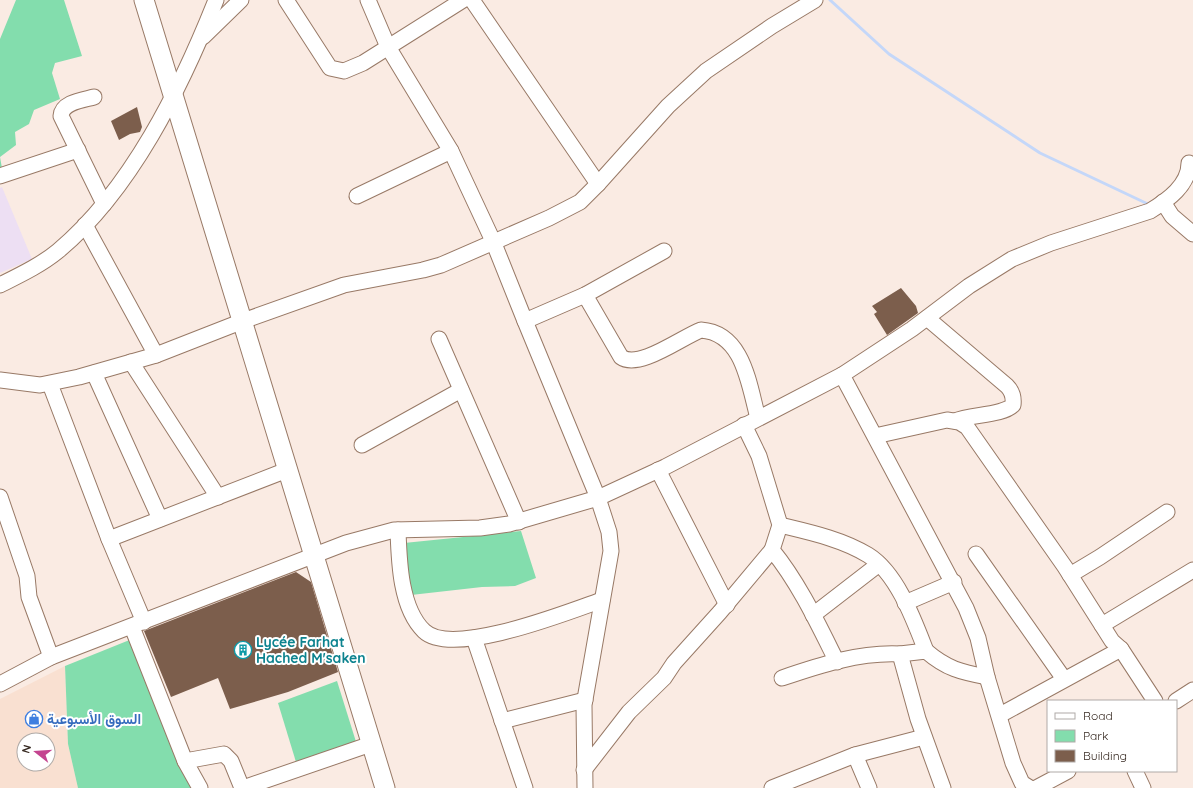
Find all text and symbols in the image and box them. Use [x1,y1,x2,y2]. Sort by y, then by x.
place label: Lycée Farhat Hached M'saken [256,633,366,667]
building icon: Lycée Farhat Hached M'saken [233,640,253,660]
legend [1047,700,1177,772]
text: Road [1083,708,1113,723]
shop icon: السوق اﻷسبوعية [24,709,44,729]
place label: السوق اﻷسبوعية [47,710,141,728]
text: Park [1083,728,1108,743]
north arrow [16,732,56,772]
text: N [19,743,34,755]
text: Building [1083,748,1127,763]

